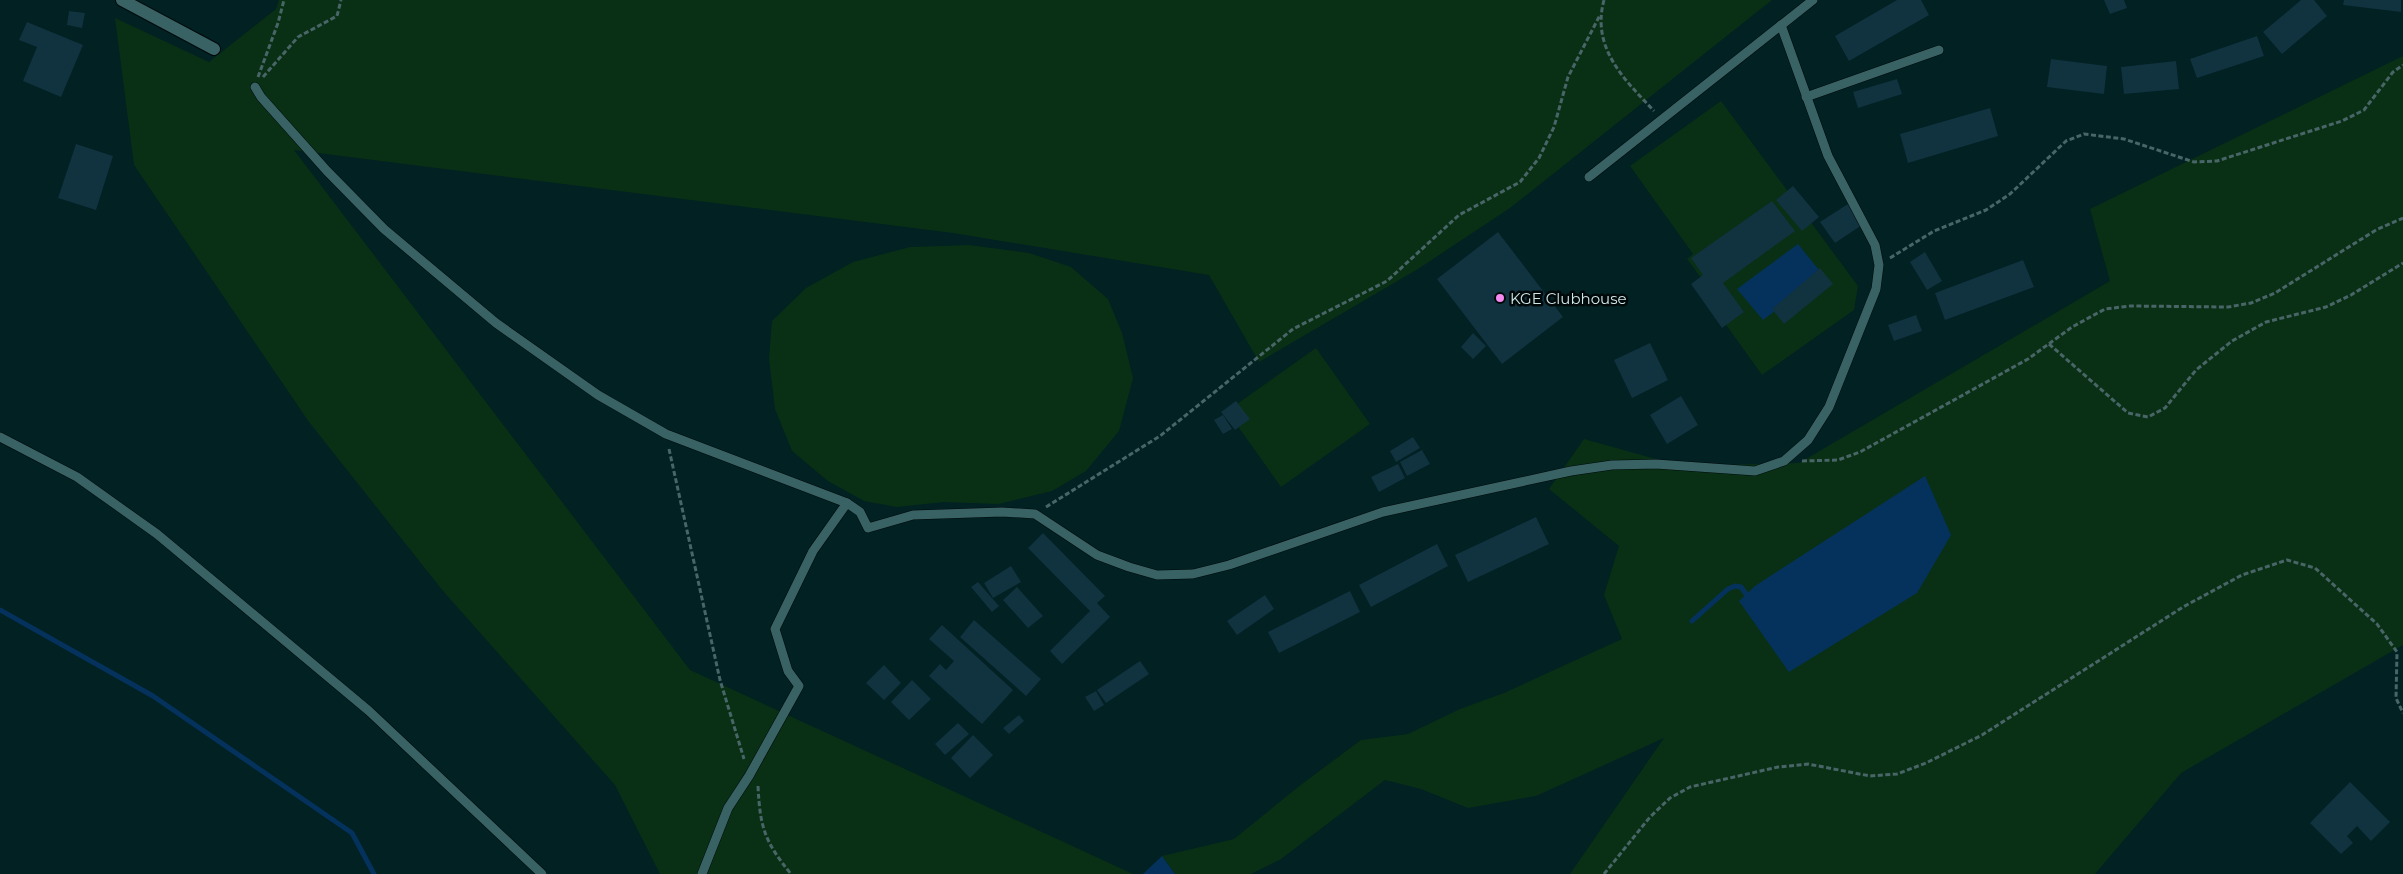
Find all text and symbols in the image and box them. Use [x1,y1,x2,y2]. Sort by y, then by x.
place label: KGE Clubhouse [1510,289,1627,308]
marker: KGE Clubhouse [1494,292,1506,304]

